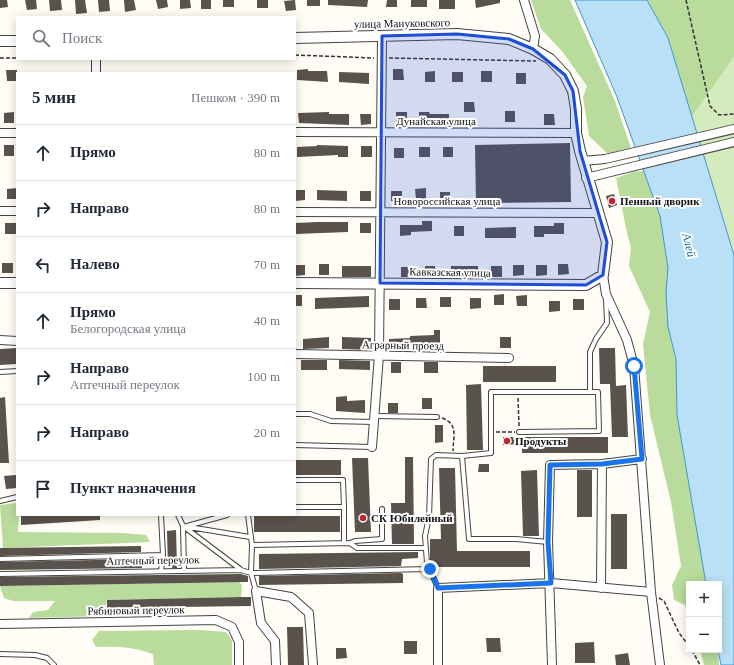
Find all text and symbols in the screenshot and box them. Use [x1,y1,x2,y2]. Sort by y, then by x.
search box [16,16,296,60]
street label: улица Мануковского [354,16,451,30]
icon: search [30,27,52,49]
text: Поиск [62,30,102,46]
text: 5 мин [32,88,76,107]
text: Пешком · 390 m [191,90,280,105]
street label: Дунайская улица [396,115,476,127]
icon: ahead [32,142,54,164]
text: Прямо [70,144,116,160]
text: 80 m [254,145,280,160]
street label: Новороссийская улица [394,195,501,207]
place label: Пенный дворик [620,195,700,207]
marker: Пенный дворик [607,196,617,206]
icon: right [32,198,54,220]
text: Направо [70,200,129,216]
text: 80 m [254,201,280,216]
water label: Алей [679,231,699,258]
icon: left [32,254,54,276]
text: Налево [70,256,120,272]
text: 70 m [254,257,280,272]
street label: Кавказская улица [409,265,491,279]
text: Прямо [70,304,116,320]
icon: ahead [32,310,54,332]
text: 40 m [254,313,280,328]
text: Белогородская улица [70,321,186,336]
street label: Аграрный проезд [362,338,445,352]
route start [625,357,643,375]
text: Направо [70,360,129,376]
icon: right [32,366,54,388]
text: 100 m [247,369,280,384]
text: Аптечный переулок [70,377,180,392]
icon: right [32,422,54,444]
text: Направо [70,424,129,440]
text: 20 m [254,425,280,440]
place label: Продукты [515,435,567,447]
marker: Продукты [502,436,512,446]
icon: arrive [32,478,54,500]
text: Пункт назначения [70,480,196,496]
place label: СК Юбилейный [371,512,453,524]
marker: СК Юбилейный [358,513,368,523]
street label: Аптечный переулок [106,553,200,567]
route end [421,560,439,578]
map controls [686,581,722,653]
button: + [686,581,722,617]
street label: Рябиновый переулок [87,603,185,617]
button: − [686,617,722,653]

